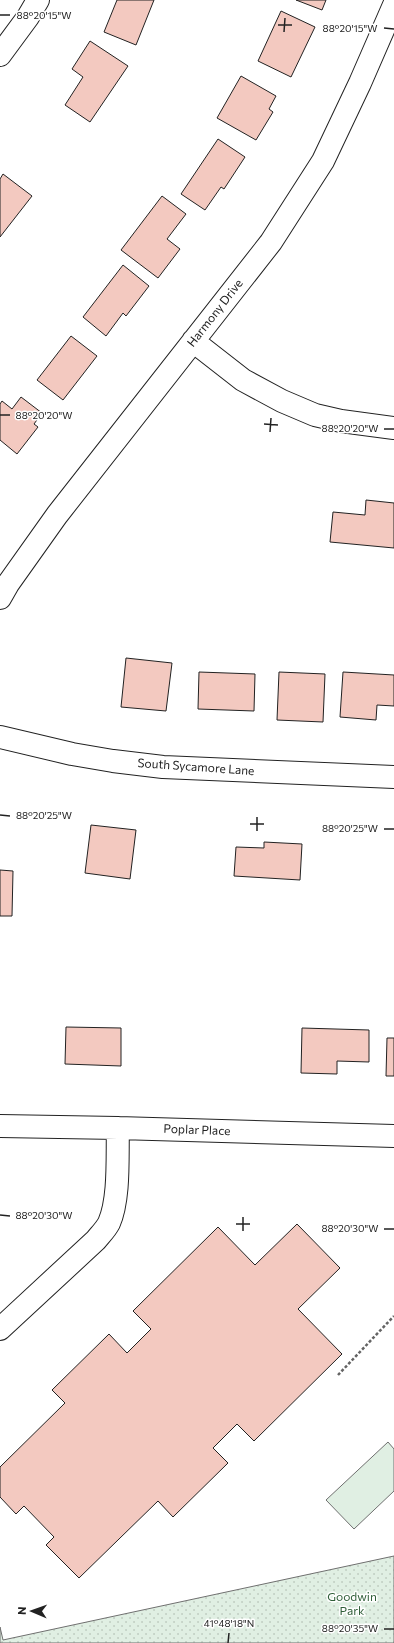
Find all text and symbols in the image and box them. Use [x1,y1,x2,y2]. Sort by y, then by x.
text: 88°20'15"W [17,9,71,21]
text: 88°20'15"W [323,22,377,34]
street label: Harmony Drive [183,276,245,349]
text: 88°20'20"W [16,409,72,421]
text: 88°20'20"W [322,422,378,434]
street label: South Sycamore Lane [137,755,255,777]
text: 88°20'25"W [16,809,72,821]
text: 88°20'25"W [322,822,378,834]
street label: Poplar Place [163,1121,231,1137]
text: 88°20'30"W [15,1209,73,1221]
text: 88°20'30"W [321,1222,379,1234]
park label: Goodwin Park [327,1589,377,1617]
north arrow [12,1591,52,1631]
text: N [15,1606,28,1615]
text: 41°48'18"N [204,1617,254,1629]
text: 88°20'35"W [322,1622,378,1634]

